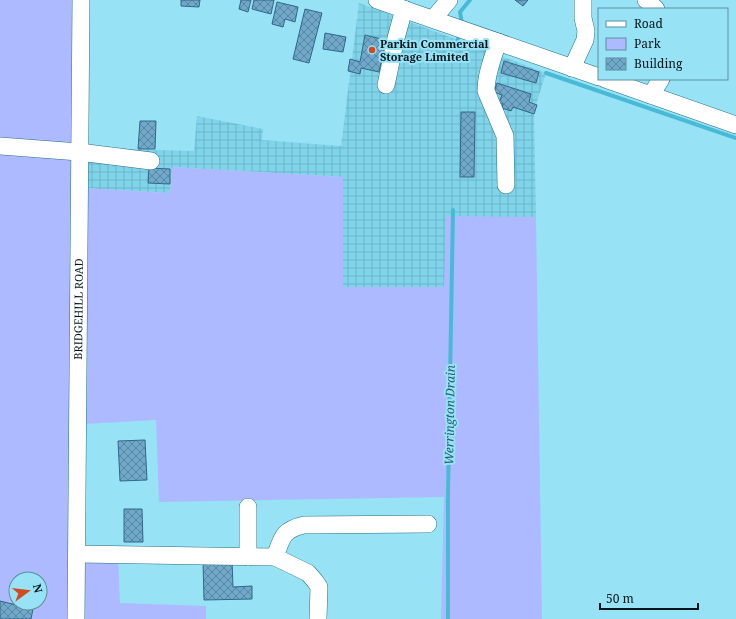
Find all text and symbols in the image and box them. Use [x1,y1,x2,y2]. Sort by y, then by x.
legend [598,8,728,80]
text: Road [634,15,664,32]
text: Park [634,35,662,52]
place label: Parkin Commercial Storage Limited [380,36,489,64]
marker: Parkin Commercial Storage Limited [367,45,377,55]
text: Building [634,55,683,72]
street label: BRIDGEHILL ROAD [70,258,86,360]
water label: Werrington Drain [440,365,459,465]
north arrow [8,571,48,611]
text: N [30,582,47,595]
scale bar [600,585,698,611]
text: 50 m [606,590,634,607]

